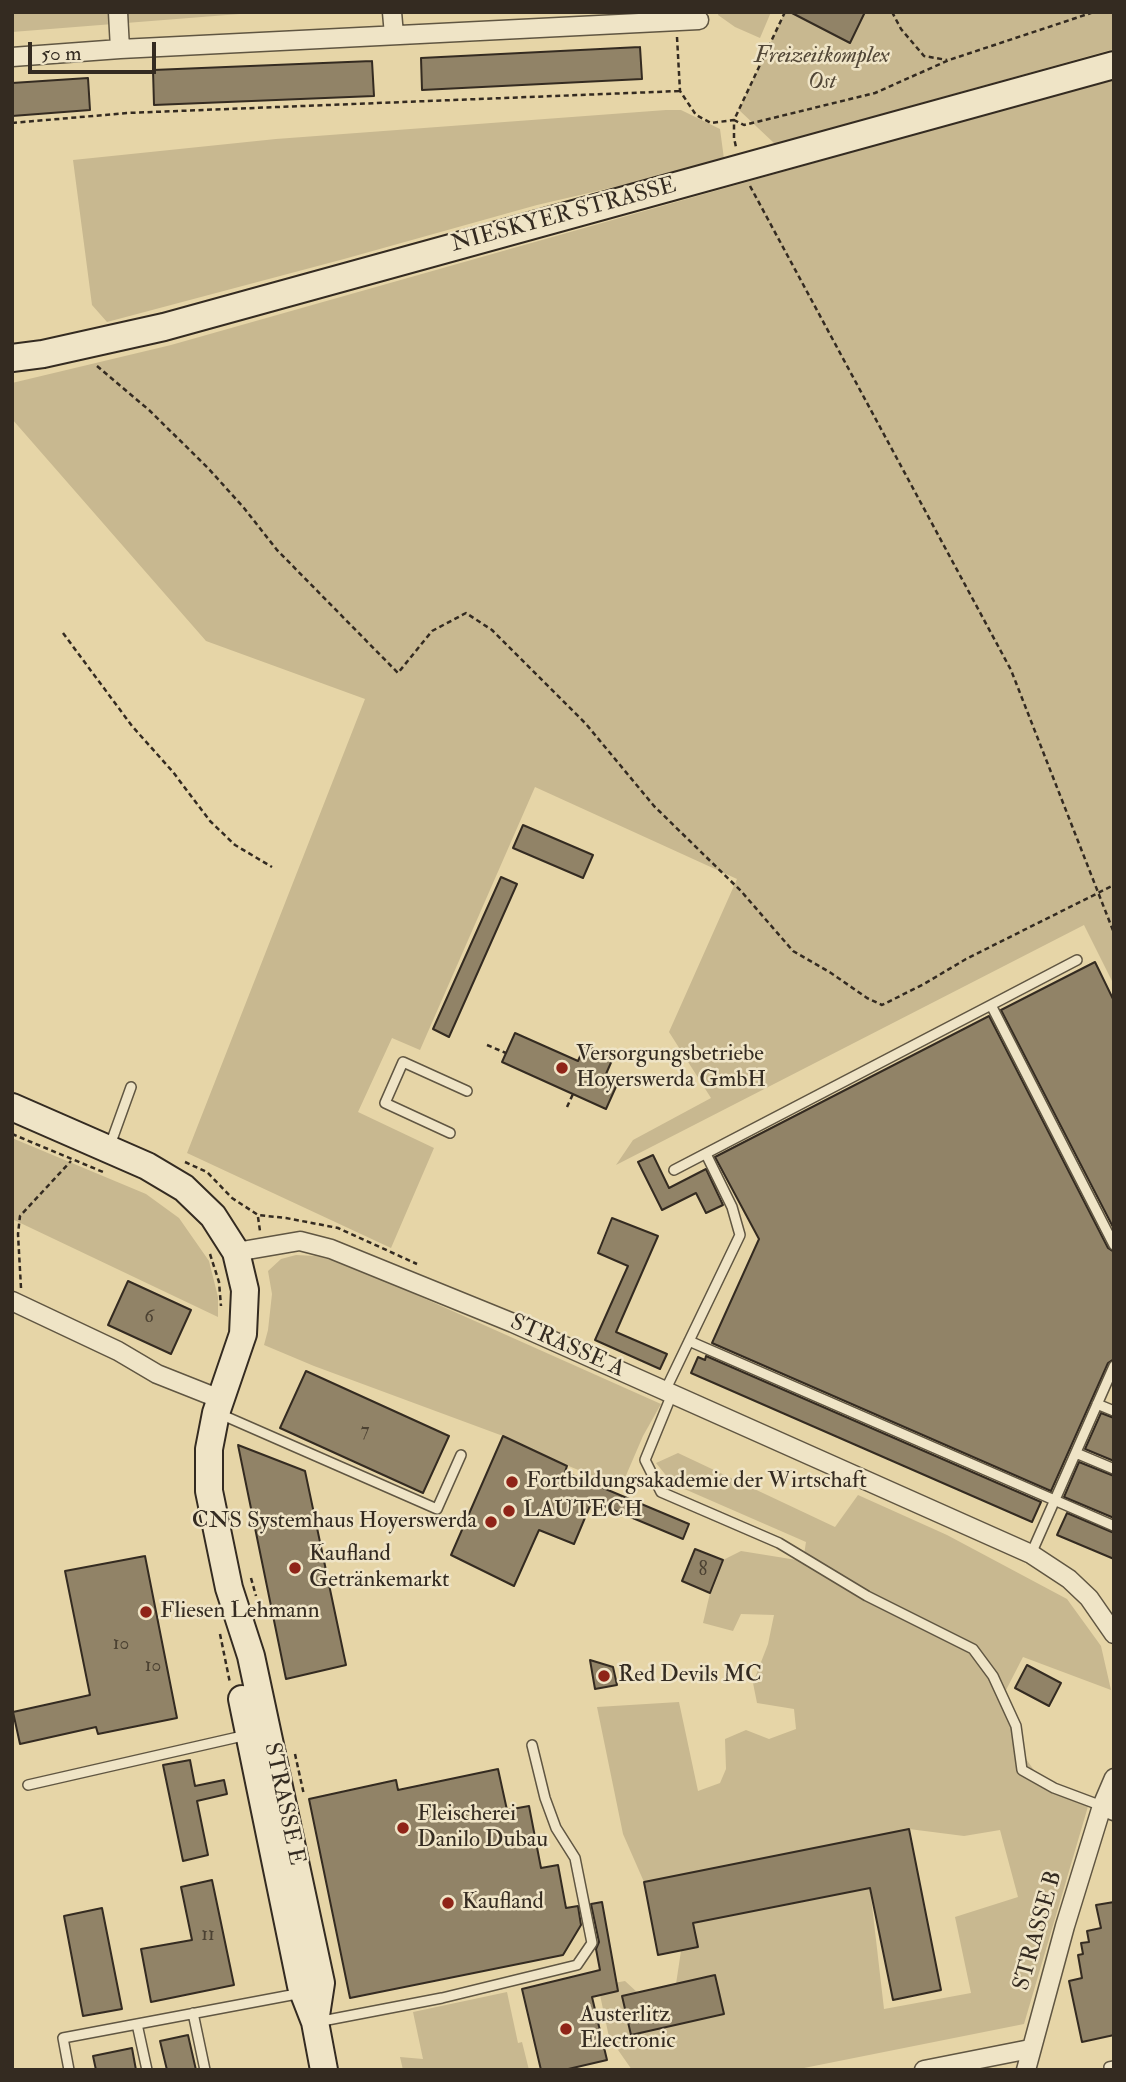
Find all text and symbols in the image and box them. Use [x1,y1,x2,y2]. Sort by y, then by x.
scale bar [32,28,159,72]
text: 50 m [41,40,82,67]
park label: Freizeitkomplex Ost [754,43,890,97]
street label: NIESKYER STRASSE [448,173,680,259]
place label: Versorgungsbetriebe Hoyerswerda GmbH [576,1041,766,1095]
marker: Versorgungsbetriebe Hoyerswerda GmbH [554,1060,570,1076]
house number: 6 [144,1307,154,1329]
street label: STRASSE A [505,1309,629,1385]
house number: 7 [361,1421,369,1443]
place label: Fortbildungsakademie der Wirtschaft [526,1468,867,1496]
marker: Fortbildungsakademie der Wirtschaft [504,1474,520,1490]
place label: LAUTECH [523,1497,643,1525]
marker: LAUTECH [501,1503,517,1519]
place label: CNS Systemhaus Hoyerswerda [192,1508,477,1536]
marker: CNS Systemhaus Hoyerswerda [483,1514,499,1530]
place label: Kaufland Getränkemarkt [309,1541,450,1595]
marker: Kaufland Getränkemarkt [287,1560,303,1576]
house number: 8 [699,1560,707,1582]
place label: Fliesen Lehmann [160,1598,320,1626]
marker: Fliesen Lehmann [138,1604,154,1620]
house number: 10 [113,1634,129,1656]
house number: 10 [145,1656,161,1678]
place label: Red Devils MC [618,1662,762,1690]
marker: Red Devils MC [596,1668,612,1684]
street label: STRASSE E [257,1740,309,1868]
place label: Fleischerei Danilo Dubau [417,1801,548,1855]
marker: Fleischerei Danilo Dubau [395,1820,411,1836]
street label: STRASSE B [1009,1868,1069,1994]
place label: Kaufland [462,1889,544,1917]
marker: Kaufland [440,1895,456,1911]
house number: 11 [201,1925,215,1947]
place label: Austerlitz Electronic [580,2002,675,2056]
marker: Austerlitz Electronic [558,2021,574,2037]

